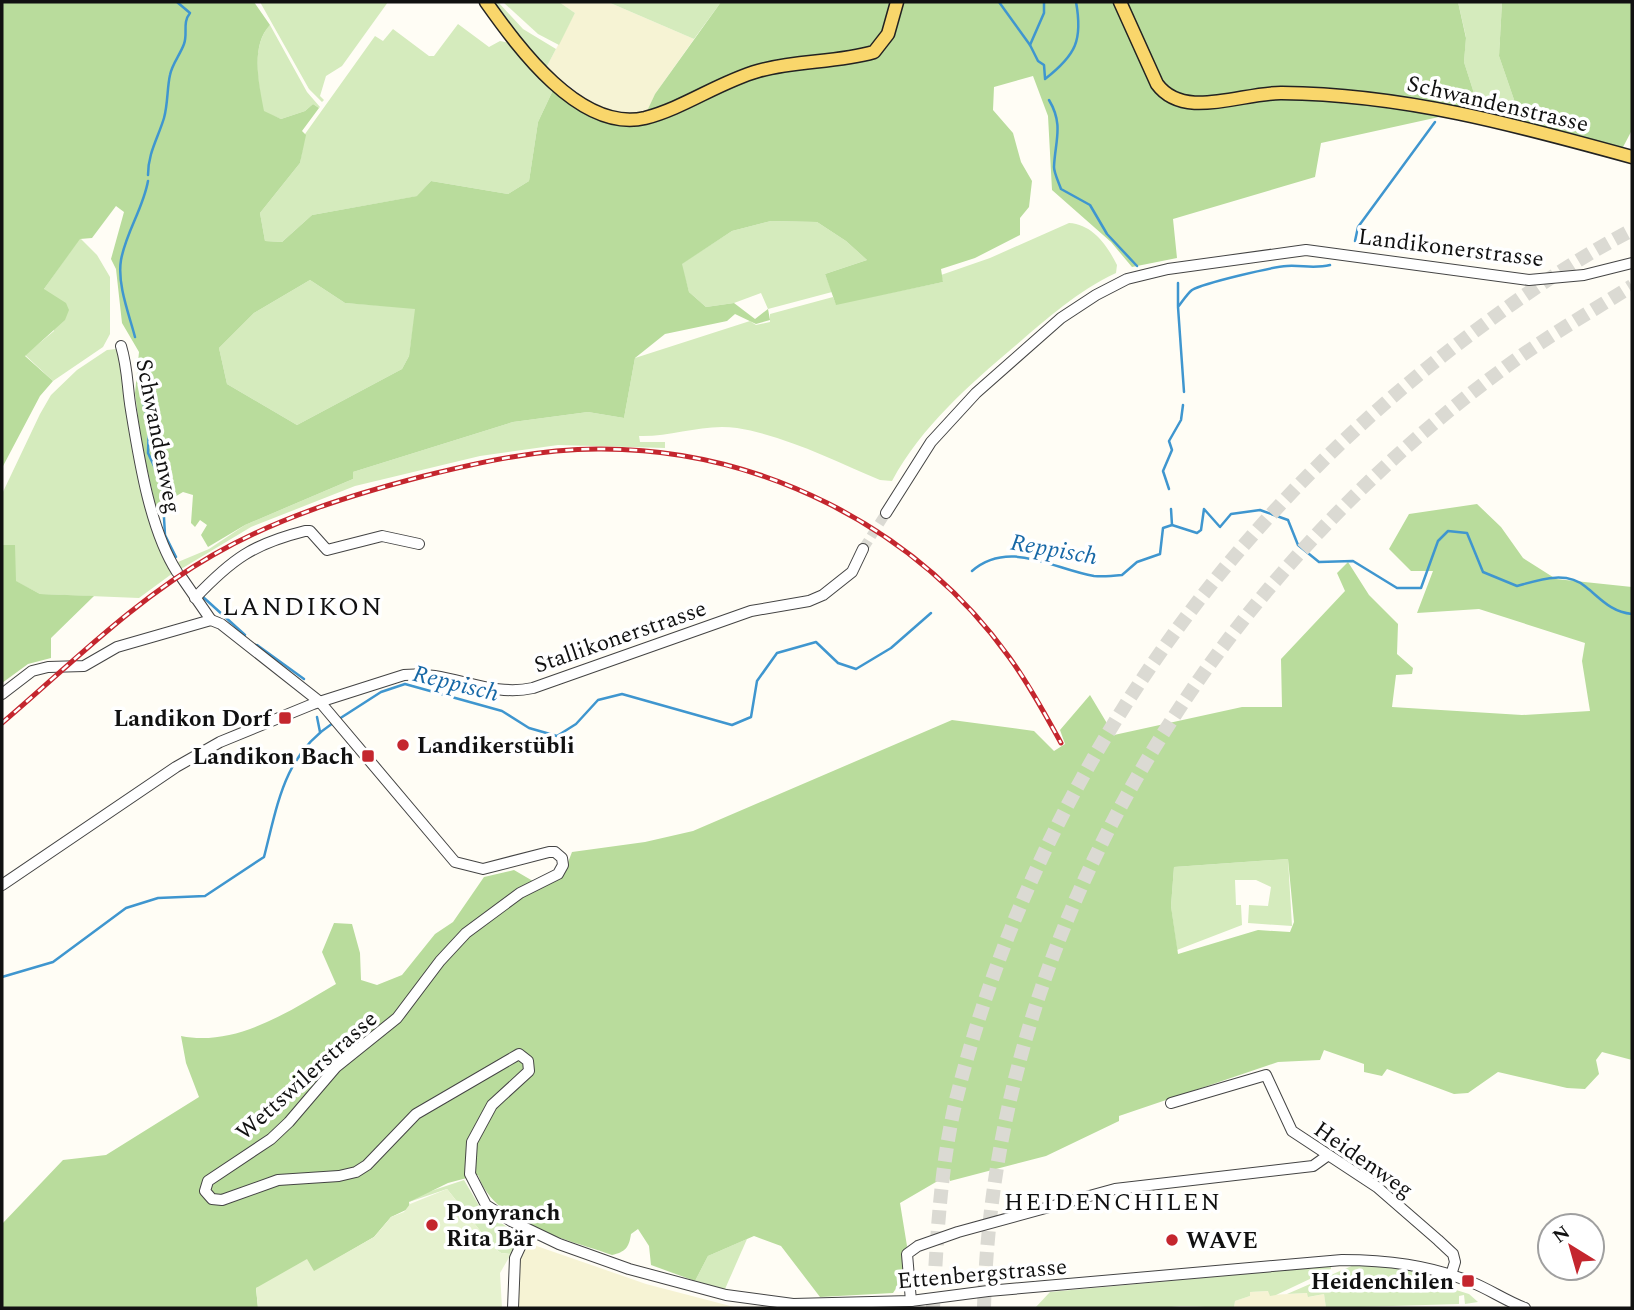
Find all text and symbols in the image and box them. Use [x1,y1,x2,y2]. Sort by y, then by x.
street label: Schwandenstrasse [1403,67,1592,142]
street label: Landikonerstrasse [1356,220,1546,277]
street label: Schwandenweg [125,356,190,517]
water label: Reppisch [1008,525,1100,575]
district label: LANDIKON [222,587,384,627]
street label: Stallikonerstrasse [530,592,711,683]
water label: Reppisch [409,656,503,712]
place label: Landikon Dorf [113,702,272,737]
marker: Landikon Dorf [277,710,293,726]
place label: Landikerstübli [417,729,575,764]
marker: Landikerstübli [395,737,411,753]
place label: Landikon Bach [192,740,354,775]
marker: Landikon Bach [360,748,376,764]
street label: Wettswilerstrasse [228,1003,386,1149]
street label: Heidenweg [1306,1113,1420,1208]
district label: HEIDENCHILEN [1004,1185,1222,1221]
place label: Ponyranch Rita Bär [446,1196,560,1257]
north arrow [1536,1212,1606,1282]
marker: Ponyranch Rita Bär [424,1217,440,1233]
text: N [1547,1218,1577,1251]
place label: WAVE [1186,1224,1258,1259]
marker: WAVE [1164,1232,1180,1248]
street label: Ettenbergstrasse [896,1250,1069,1299]
place label: Heidenchilen [1311,1265,1454,1300]
marker: Heidenchilen [1460,1273,1476,1289]

